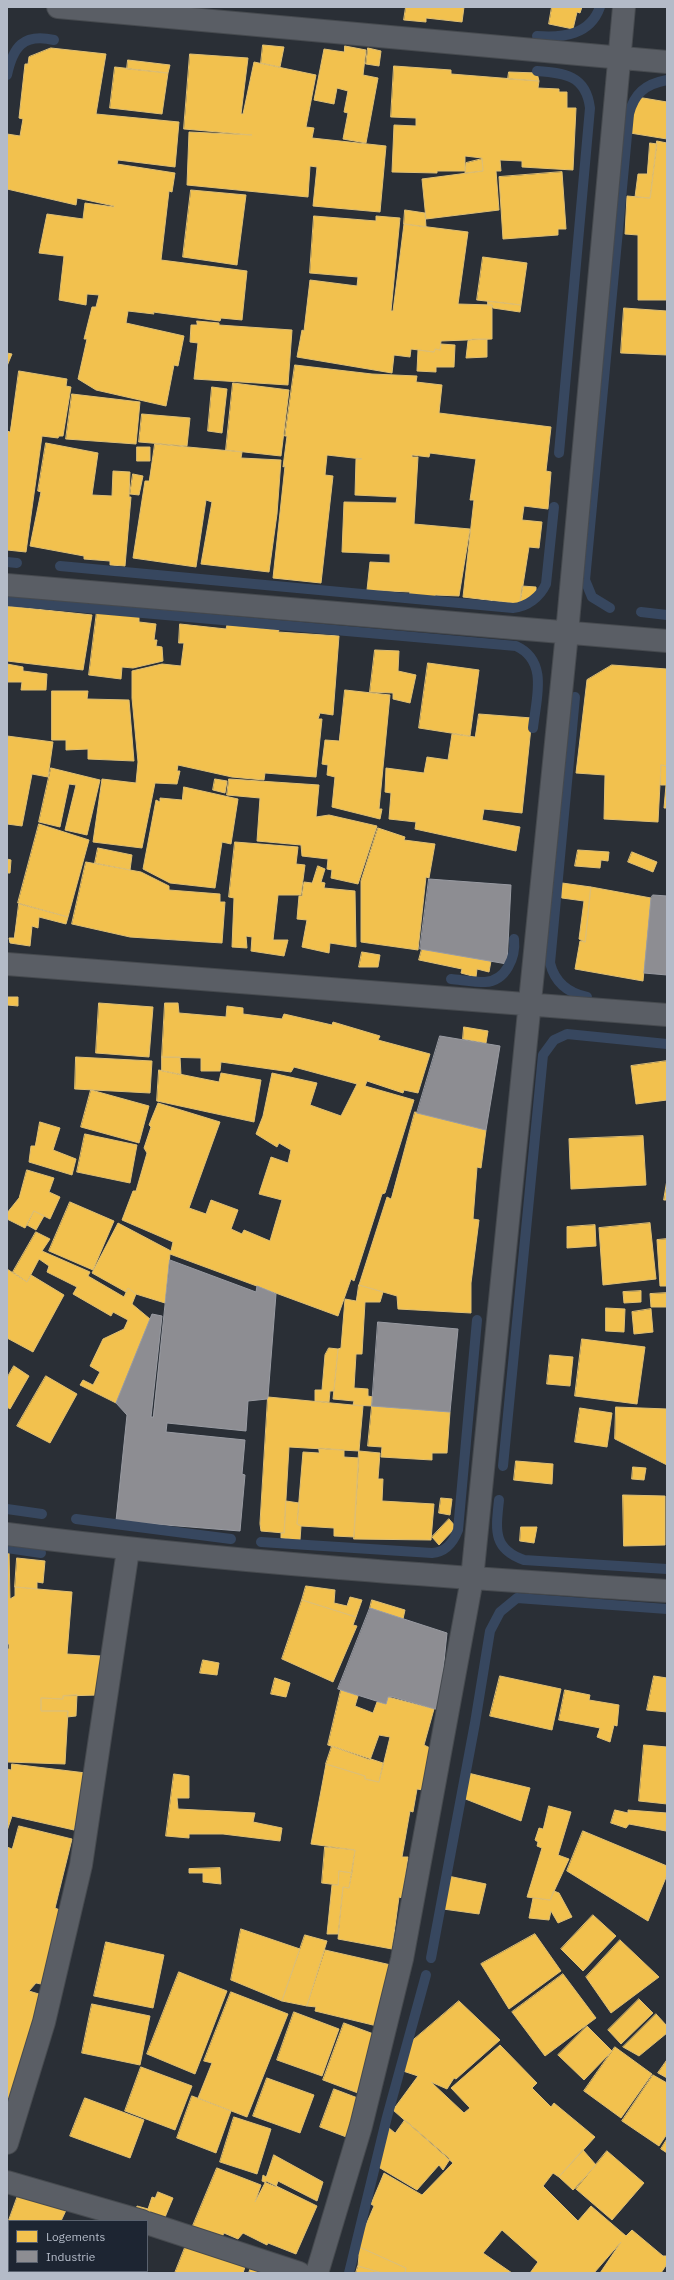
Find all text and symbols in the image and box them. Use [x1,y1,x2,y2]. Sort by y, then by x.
legend [8,2220,148,2272]
text: Logements [46,2229,105,2244]
text: Industrie [46,2249,95,2264]

